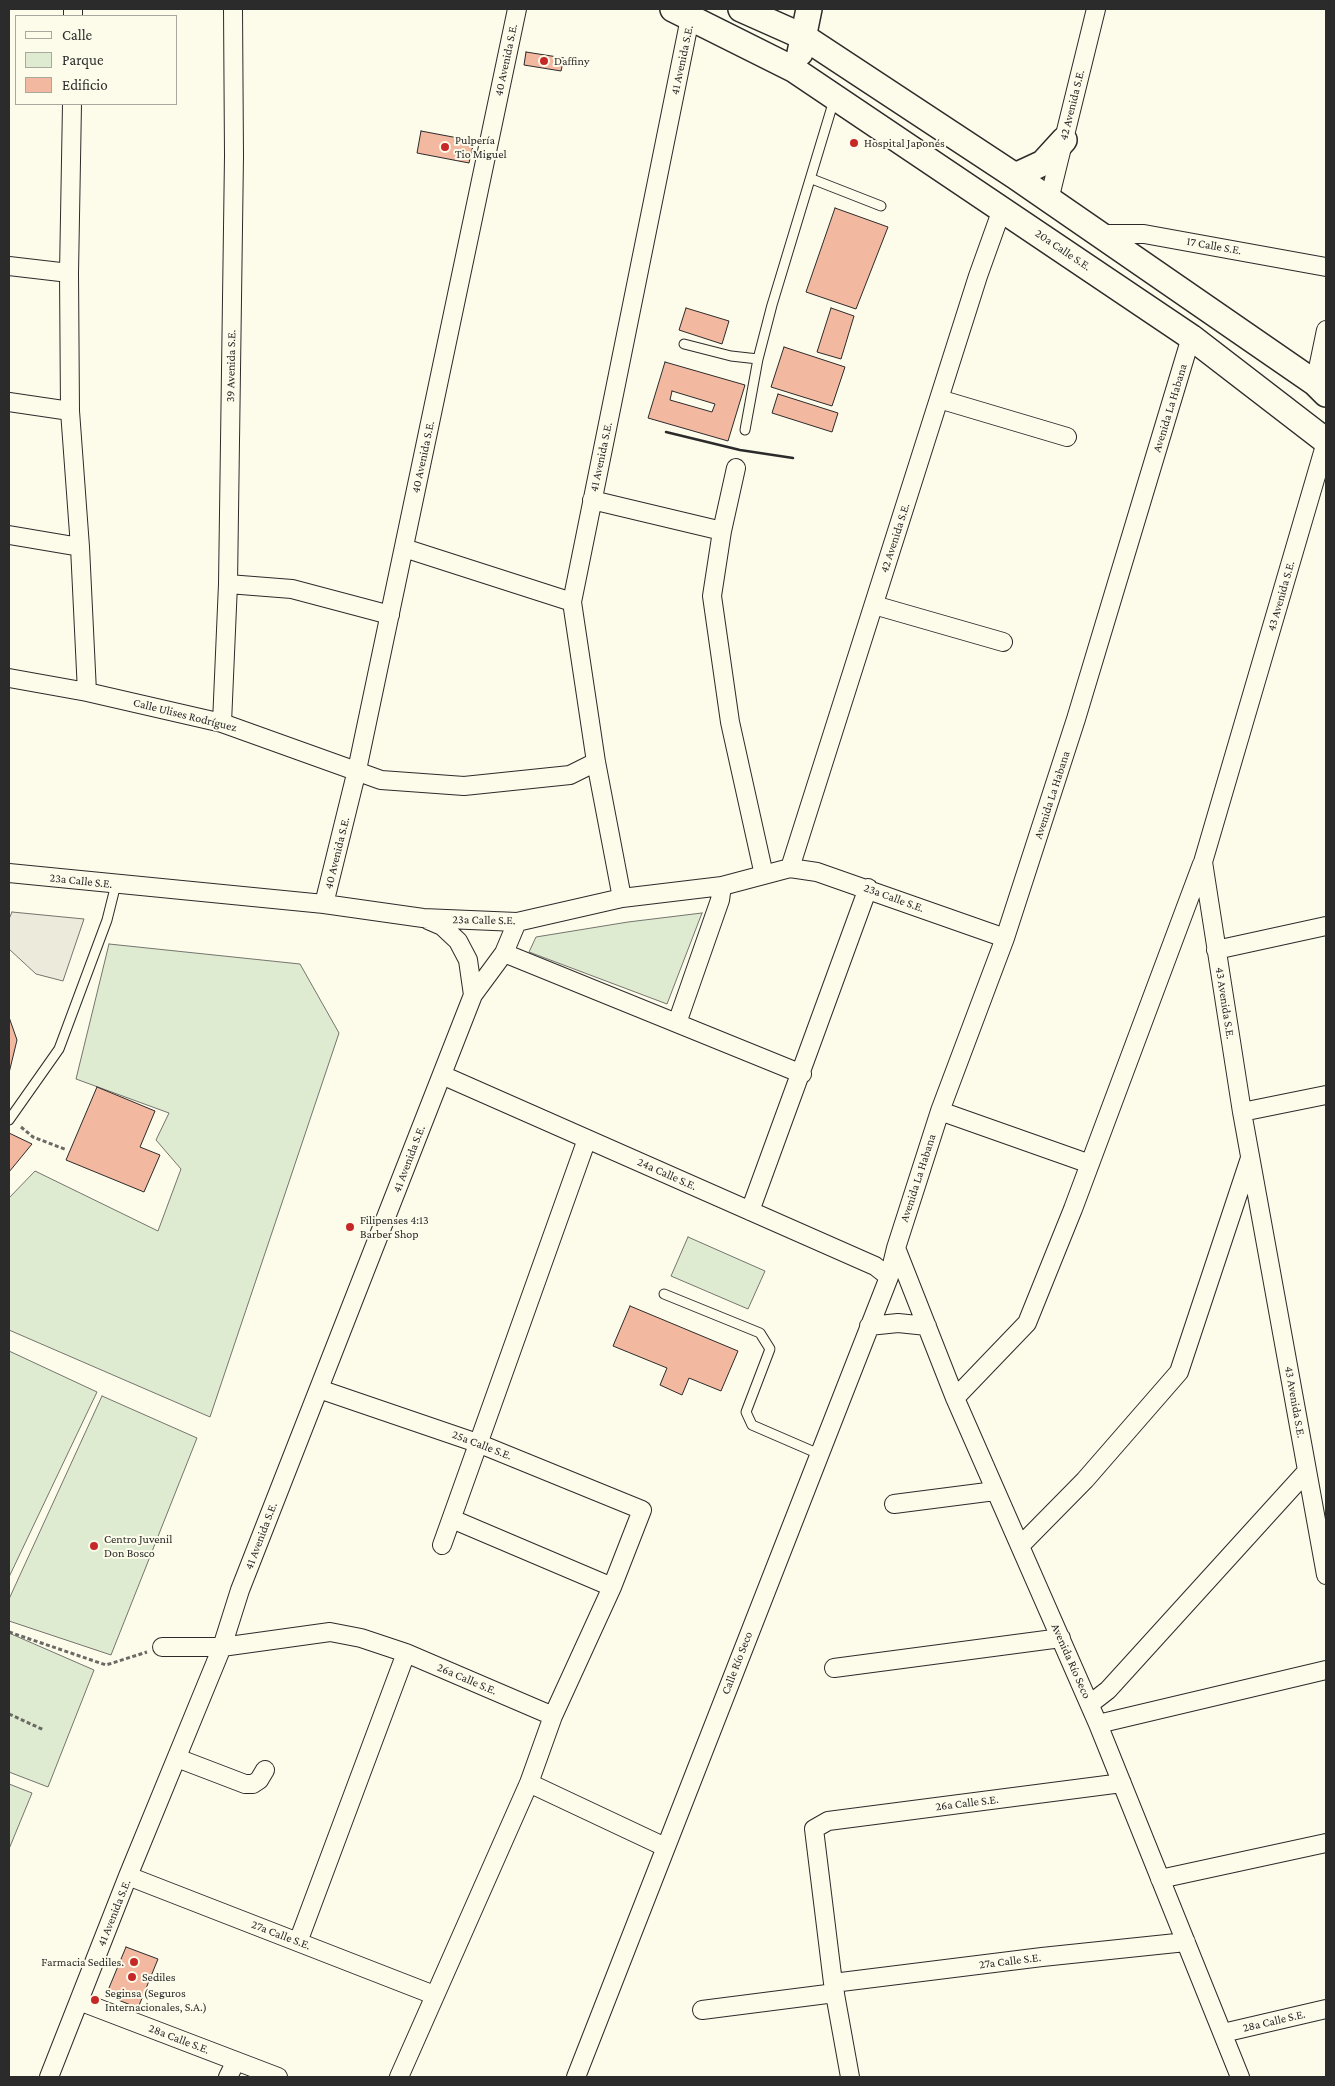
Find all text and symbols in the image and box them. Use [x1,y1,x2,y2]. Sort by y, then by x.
legend [15,15,178,105]
street label: 40 Avenida S.E. [491,22,521,98]
street label: 41 Avenida S.E. [668,24,696,96]
text: Calle [62,27,92,43]
text: Parque [62,52,103,68]
place label: Daffiny [554,54,589,68]
marker: Daffiny [538,55,550,67]
street label: 42 Avenida S.E. [1056,68,1088,142]
text: Edificio [62,77,108,93]
place label: Pulpería Tio Miguel [455,133,507,161]
place label: Hospital Japonés [864,136,945,150]
marker: Hospital Japonés [848,137,860,149]
marker: Pulpería Tio Miguel [439,141,451,153]
street label: 20a Calle S.E. [1032,226,1094,274]
street label: 17 Calle S.E. [1185,234,1243,258]
street label: 39 Avenida S.E. [223,330,239,402]
street label: Avenida La Habana [1150,362,1190,454]
street label: 40 Avenida S.E. [408,419,438,495]
street label: 41 Avenida S.E. [587,421,615,493]
street label: 42 Avenida S.E. [877,501,913,575]
street label: 43 Avenida S.E. [1264,559,1298,633]
street label: Calle Ulises Rodríguez [132,695,238,735]
street label: Avenida La Habana [1031,749,1073,841]
street label: 40 Avenida S.E. [321,816,353,890]
street label: 23a Calle S.E. [49,871,113,891]
street label: 23a Calle S.E. [862,880,926,916]
street label: 23a Calle S.E. [452,912,516,928]
street label: 43 Avenida S.E. [1212,966,1238,1040]
street label: 41 Avenida S.E. [390,1123,428,1195]
street label: Avenida La Habana [897,1132,939,1224]
street label: 24a Calle S.E. [635,1154,699,1194]
place label: Filipenses 4:13 Barber Shop [360,1213,429,1241]
marker: Filipenses 4:13 Barber Shop [344,1221,356,1233]
street label: 43 Avenida S.E. [1282,1365,1308,1439]
street label: 25a Calle S.E. [450,1427,514,1463]
street label: 41 Avenida S.E. [242,1500,280,1572]
place label: Centro Juvenil Don Bosco [104,1532,172,1560]
marker: Centro Juvenil Don Bosco [88,1540,100,1552]
street label: Avenida Río Seco [1048,1621,1094,1701]
street label: Calle Río Seco [718,1630,756,1696]
street label: 26a Calle S.E. [435,1660,499,1698]
street label: 26a Calle S.E. [935,1792,999,1814]
street label: 41 Avenida S.E. [94,1877,134,1949]
street label: 27a Calle S.E. [249,1917,313,1953]
street label: 27a Calle S.E. [978,1950,1042,1972]
place label: Farmacia Sediles. [41,1955,124,1969]
marker: Farmacia Sediles. [128,1956,140,1968]
place label: Sediles [142,1970,175,1984]
marker: Sediles [126,1971,138,1983]
place label: Seginsa (Seguros Internacionales, S.A.) [105,1986,207,2014]
marker: Seginsa (Seguros Internacionales, S.A.) [89,1994,101,2006]
street label: 28a Calle S.E. [1241,2007,1307,2035]
street label: 28a Calle S.E. [147,2021,211,2057]

